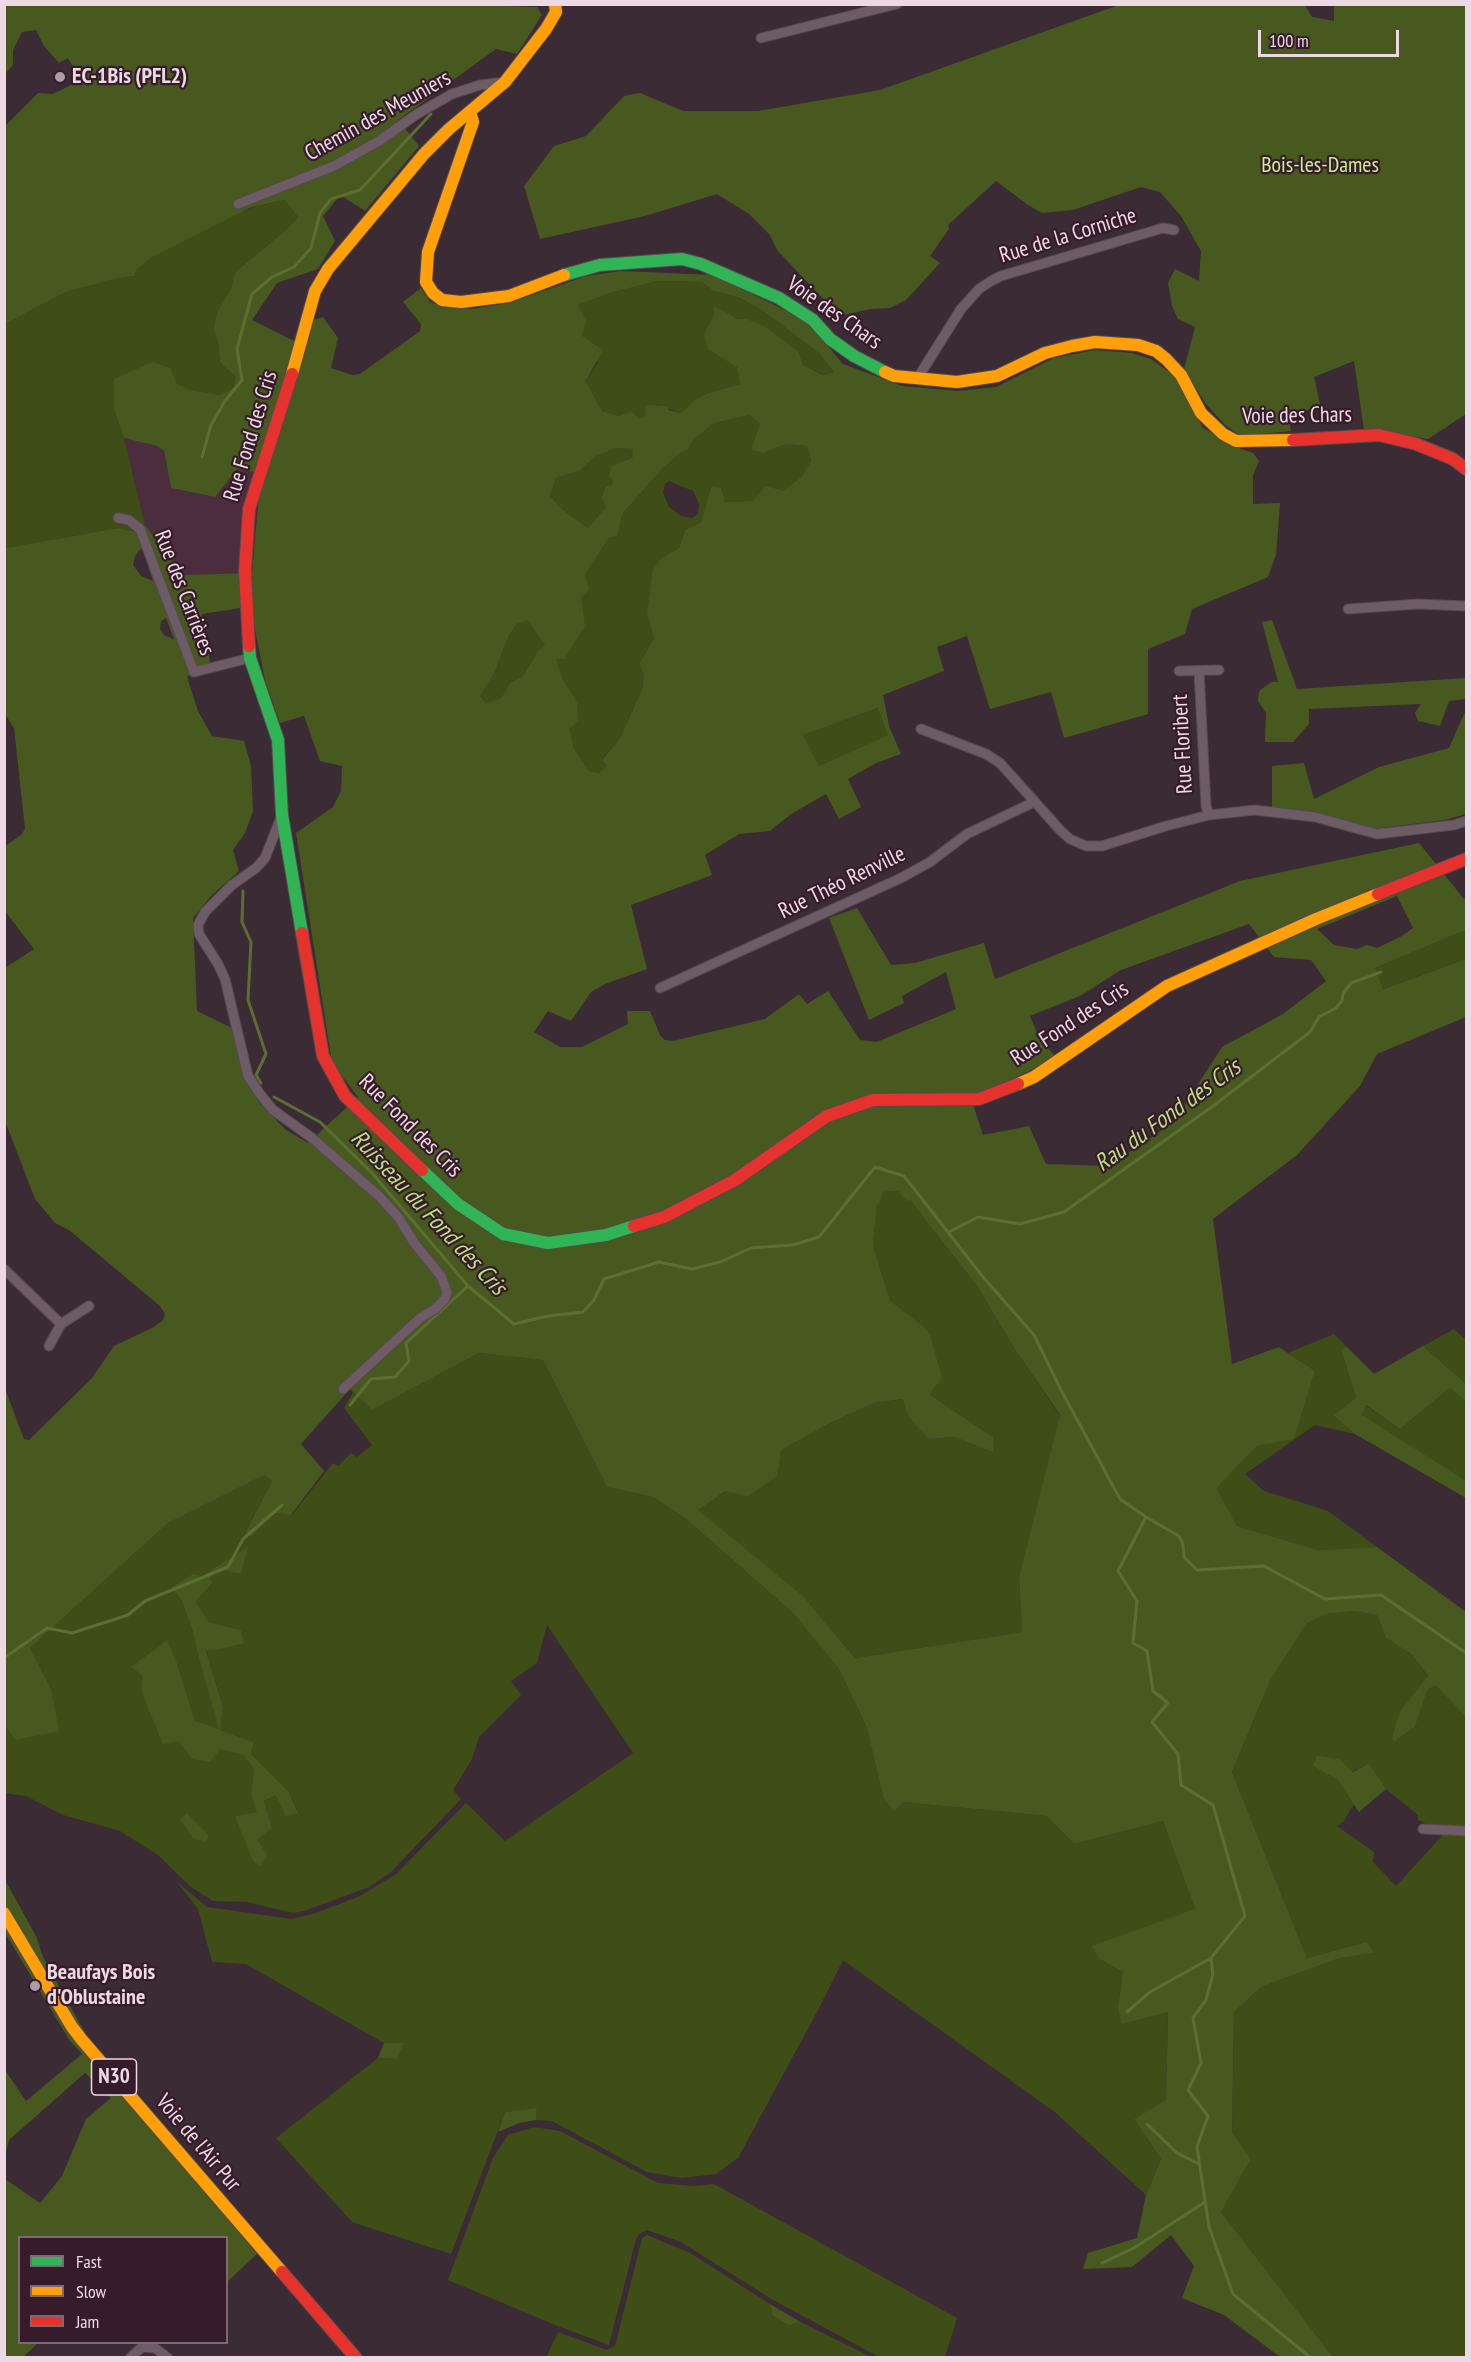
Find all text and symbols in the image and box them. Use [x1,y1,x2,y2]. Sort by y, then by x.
scale bar [1261,18,1402,56]
text: 100 m [1269,29,1309,52]
place label: EC-1Bis (PFL2) [72,64,187,90]
street label: Chemin des Meuniers [300,65,456,167]
marker: EC-1Bis (PFL2) [53,70,67,84]
park label: Bois-les-Dames [1261,153,1379,179]
street label: Rue de la Corniche [996,203,1140,269]
street label: Voie des Chars [781,271,887,355]
street label: Rue Fond des Cris [219,368,283,504]
street label: Voie des Chars [1242,402,1352,430]
street label: Rue des Carrières [148,527,220,659]
street label: Rue Floribert [1167,694,1199,794]
street label: Rue Théo Renville [774,841,910,925]
street label: Rue Fond des Cris [1006,976,1134,1072]
water label: Rau du Fond des Cris [1090,1054,1246,1178]
street label: Rue Fond des Cris [353,1069,467,1183]
water label: Ruisseau du Fond des Cris [344,1125,512,1301]
place label: Beaufays Bois d'Oblustaine [47,1960,155,2012]
marker: Beaufays Bois d'Oblustaine [28,1979,42,1993]
road number: N30 [92,2059,136,2095]
street label: Voie de l'Air Pur [150,2089,246,2197]
legend [18,2236,228,2344]
text: Fast [76,2250,102,2273]
text: Slow [76,2280,106,2303]
text: Jam [76,2310,99,2333]

